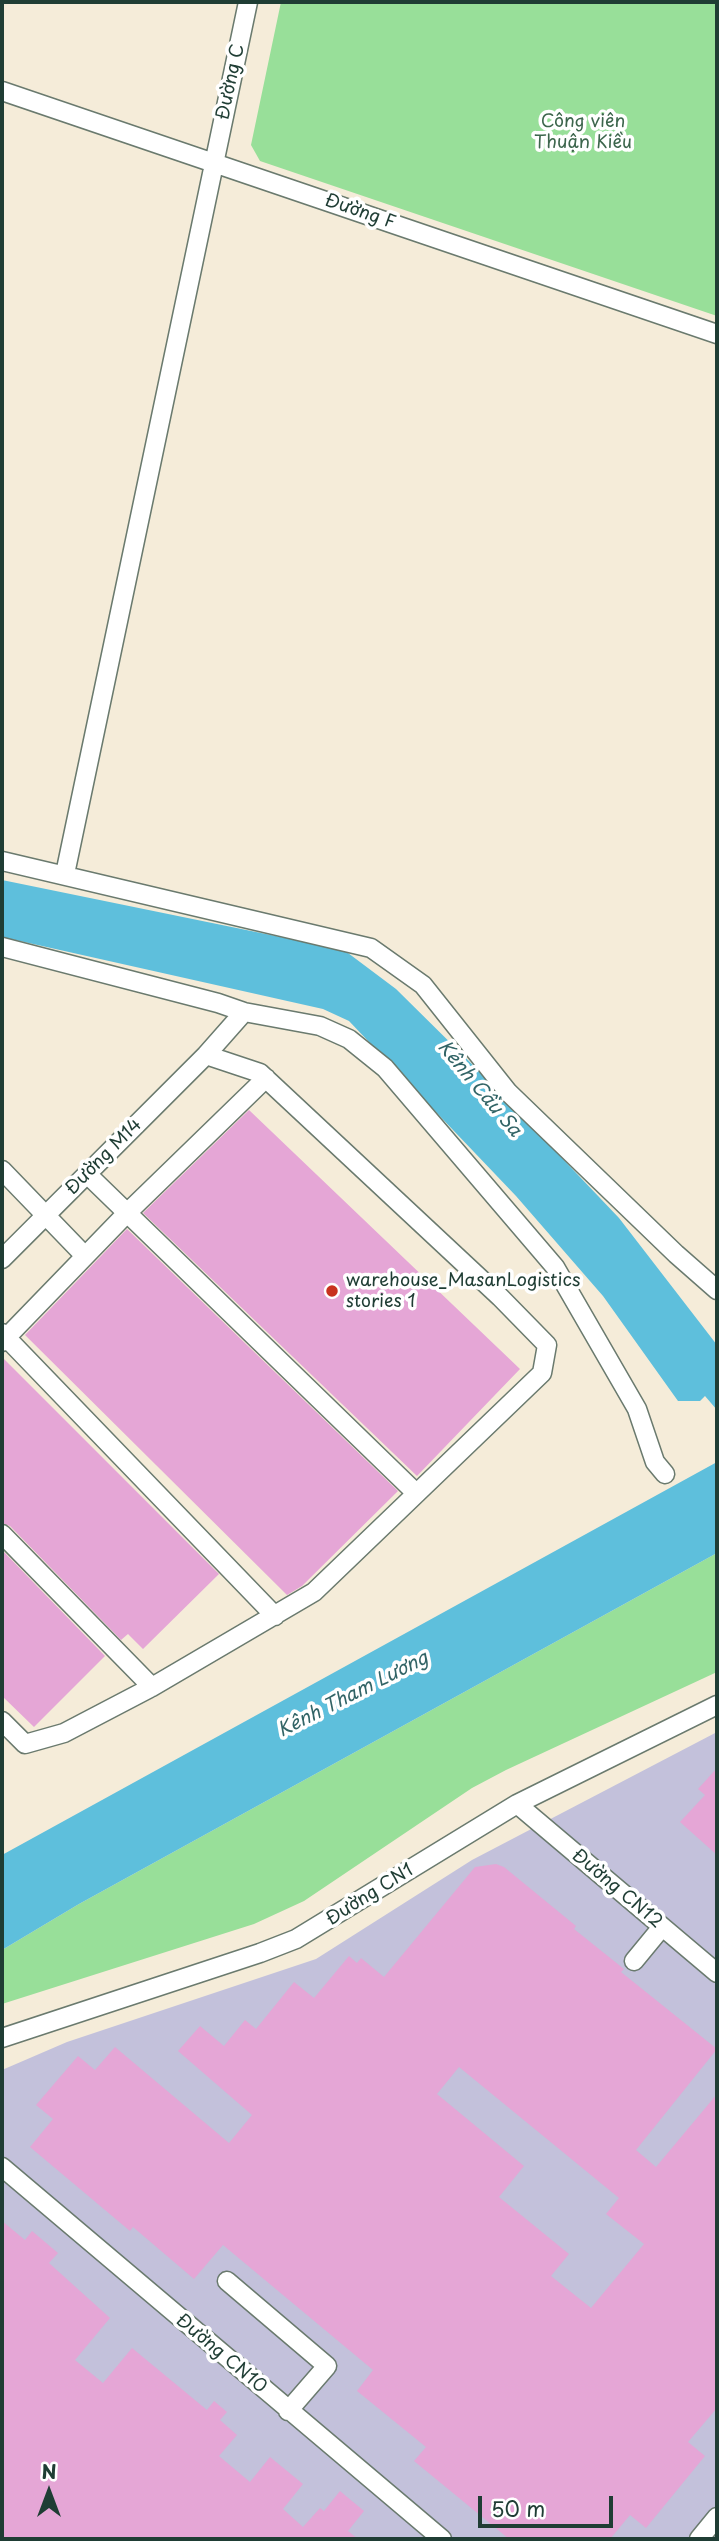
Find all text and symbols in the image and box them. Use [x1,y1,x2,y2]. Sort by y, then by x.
street label: Đường C [212,42,250,122]
park label: Công viên Thuận Kiều [534,111,632,154]
street label: Đường F [322,190,398,234]
water label: Kênh Cầu Sa [432,1036,526,1142]
street label: Đường M14 [61,1114,147,1200]
place label: warehouse_MasanLogistics stories 1 [346,1270,580,1312]
marker: warehouse_MasanLogistics stories 1 [324,1283,340,1299]
water label: Kênh Tham Lương [274,1647,432,1743]
street label: Đường CN12 [567,1845,667,1933]
street label: Đường CN1 [322,1860,418,1930]
street label: Đường CN10 [171,2310,271,2398]
north arrow [14,2457,84,2527]
text: N [41,2457,57,2485]
scale bar [481,2482,616,2526]
text: 50 m [491,2492,545,2524]

